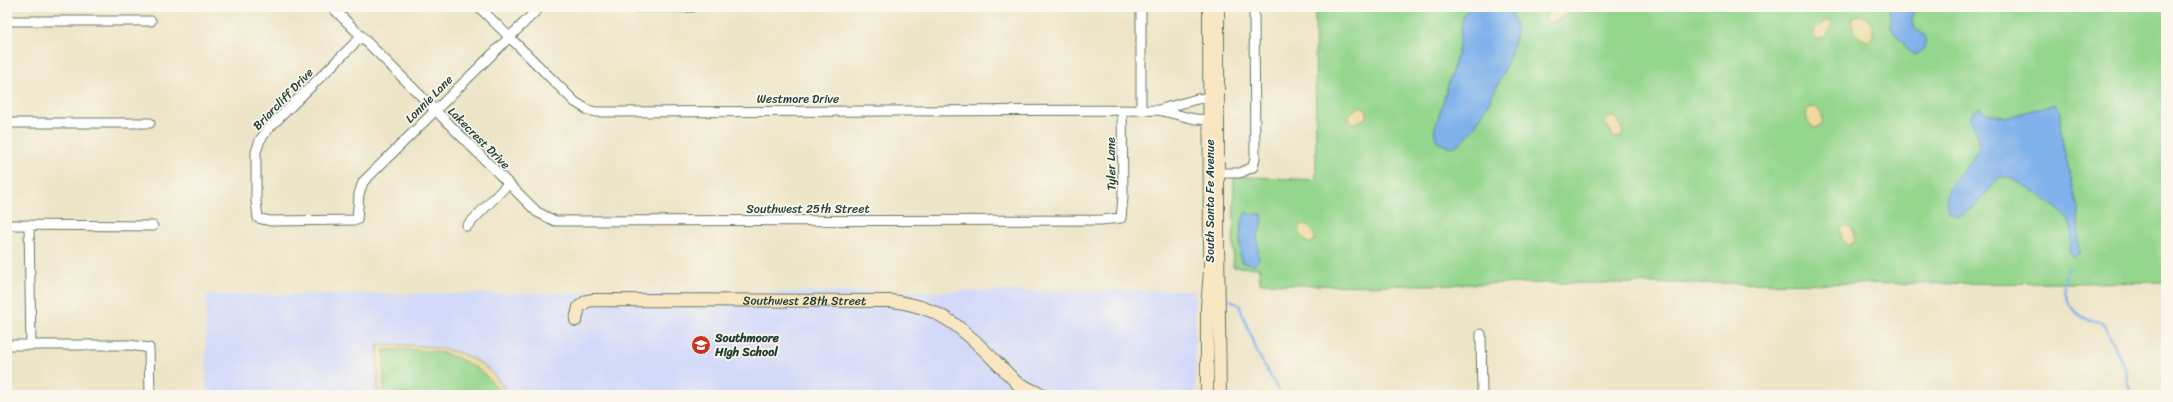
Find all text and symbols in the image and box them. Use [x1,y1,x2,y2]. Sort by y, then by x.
street label: Briarcliff Drive [247,62,319,136]
street label: Lonnie Lane [400,70,458,128]
street label: Westmore Drive [757,88,839,110]
street label: Lakecrest Drive [442,101,516,175]
street label: Tyler Lane [1100,137,1122,191]
street label: South Santa Fe Avenue [1199,139,1221,263]
street label: Southwest 25th Street [746,198,870,220]
street label: Southwest 28th Street [743,290,866,312]
place label: Southmoore High School [714,327,780,363]
school or university icon: Southmoore High School [690,334,712,356]

